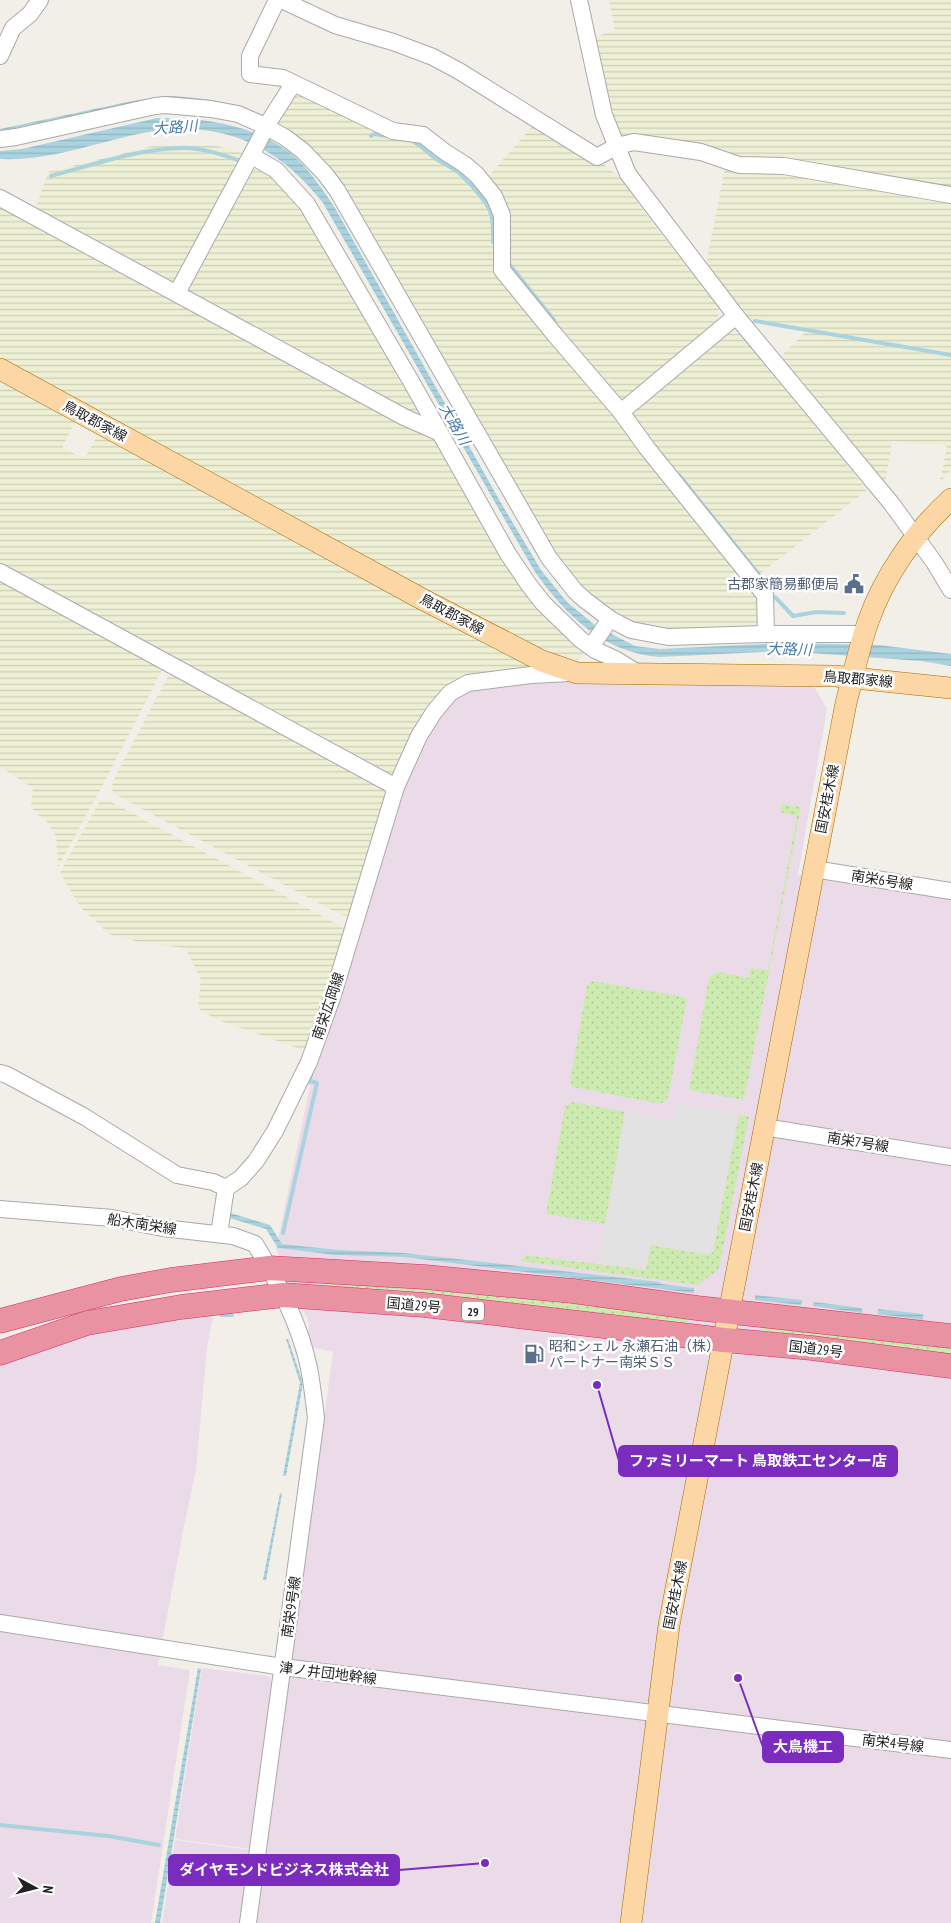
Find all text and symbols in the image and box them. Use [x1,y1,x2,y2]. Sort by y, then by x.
water label: 大路川 [152,116,200,138]
street label: 鳥取郡家線 [60,397,130,445]
water label: 大路川 [436,400,475,450]
public building icon: 古郡家簡易郵便局 [843,573,865,595]
place label: 古郡家簡易郵便局 [727,575,839,593]
street label: 鳥取郡家線 [417,590,487,638]
water label: 大路川 [766,639,814,659]
street label: 鳥取郡家線 [822,667,894,691]
street label: 国安桂木線 [811,763,843,835]
street label: 南栄6号線 [850,866,914,894]
street label: 南栄広岡線 [308,970,348,1042]
street label: 南栄7号線 [826,1128,890,1156]
street label: 国安桂木線 [735,1161,767,1233]
street label: 船木南栄線 [106,1210,178,1238]
street label: 国道29号 [386,1294,442,1316]
road number: 29 [462,1302,484,1320]
place label: 昭和シェル 永瀬石油（株） パートナー南栄ＳＳ [549,1337,720,1371]
street label: 国道29号 [788,1337,844,1361]
fuel station icon: 昭和シェル 永瀬石油（株） パートナー南栄ＳＳ [523,1343,545,1365]
callout: ファミリーマート 鳥取鉄工センター店 [619,1446,897,1476]
text: ファミリーマート 鳥取鉄工センター店 [629,1451,887,1470]
street label: 国安桂木線 [659,1559,691,1631]
street label: 南栄9号線 [278,1575,304,1639]
street label: 津ノ井団地幹線 [278,1658,378,1688]
street label: 南栄4号線 [861,1730,925,1756]
callout: 大鳥機工 [763,1732,843,1762]
text: 大鳥機工 [773,1737,833,1756]
callout: ダイヤモンドビジネス株式会社 [169,1855,399,1885]
text: ダイヤモンドビジネス株式会社 [179,1860,389,1879]
north arrow [10,1863,60,1913]
text: N [39,1885,57,1894]

